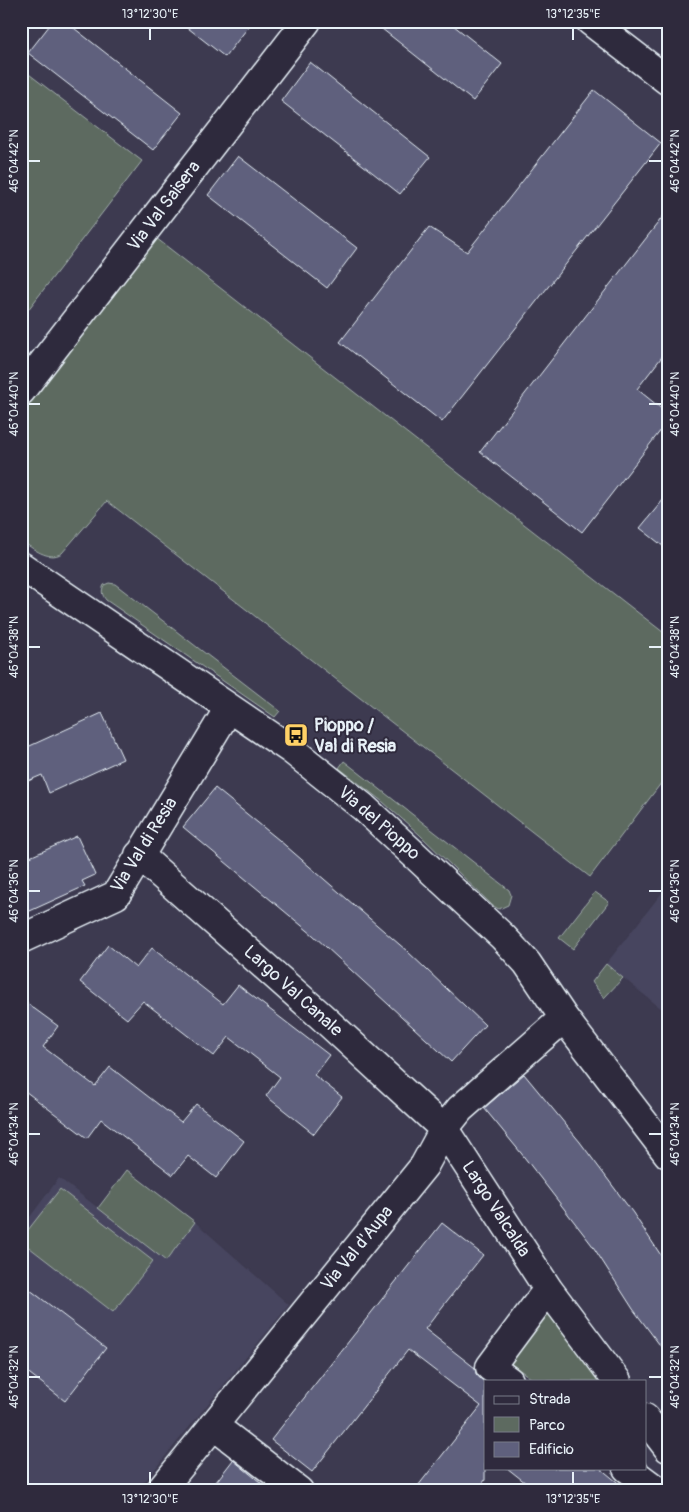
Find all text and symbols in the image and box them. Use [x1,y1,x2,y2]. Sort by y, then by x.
text: 13°12'30"E [122,7,178,22]
text: 13°12'35"E [546,7,600,22]
text: 46°04'42"N [7,129,22,193]
text: 46°04'42"N [668,129,683,193]
street label: Via Val Saisera [123,156,205,256]
text: 46°04'40"N [7,372,22,436]
text: 46°04'40"N [668,372,683,436]
text: 46°04'38"N [7,616,22,678]
text: 46°04'38"N [668,616,683,678]
place label: Pioppo / Val di Resia [314,714,397,758]
bus stop icon: Pioppo / Val di Resia [283,722,309,748]
street label: Via del Pioppo [333,781,425,865]
street label: Via Val di Resia [106,793,182,897]
text: 46°04'36"N [7,859,22,923]
text: 46°04'36"N [668,859,683,923]
street label: Largo Val Canale [239,940,347,1042]
text: 46°04'34"N [7,1102,22,1166]
text: 46°04'34"N [668,1102,683,1166]
street label: Largo Valcalda [456,1157,536,1261]
street label: Via Val d'Aupa [316,1201,398,1295]
text: 46°04'32"N [7,1345,22,1409]
text: 46°04'32"N [668,1345,683,1409]
legend [484,1380,646,1470]
text: Strada [529,1390,570,1409]
text: Parco [529,1416,565,1435]
text: Edificio [529,1440,574,1459]
text: 13°12'30"E [122,1492,178,1507]
text: 13°12'35"E [546,1492,600,1507]

